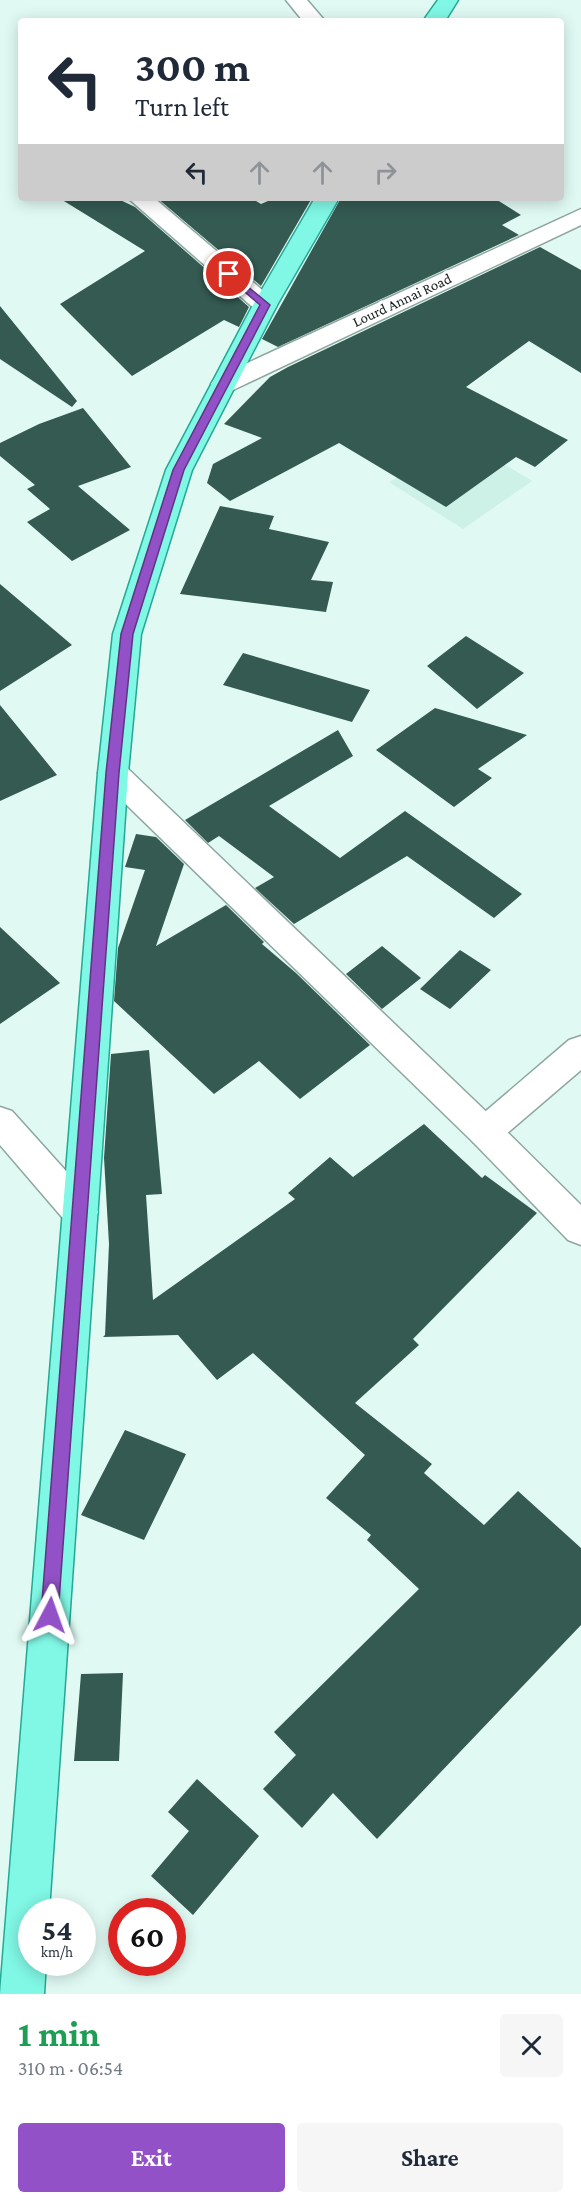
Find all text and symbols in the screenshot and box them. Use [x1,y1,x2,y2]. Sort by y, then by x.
icon: left [36,42,114,120]
text: 300 m [135,43,250,90]
text: Turn left [135,92,229,122]
icon: left [180,156,213,189]
icon: ahead [243,156,276,189]
icon: ahead [306,156,339,189]
icon: right [369,156,402,189]
pin [203,248,254,299]
icon: arrive [212,257,245,290]
street label: Lourd Annai Road [350,270,454,330]
position arrow [18,1583,82,1647]
speed limit sign: 60 [108,1898,186,1976]
text: 54 [42,1913,72,1946]
text: km/h [41,1944,73,1960]
text: 1 min [18,2014,100,2054]
button: close [500,2014,563,2077]
text: 310 m · 06:54 [18,2057,123,2079]
button: Exit [18,2123,285,2192]
button: Share [297,2123,563,2192]

